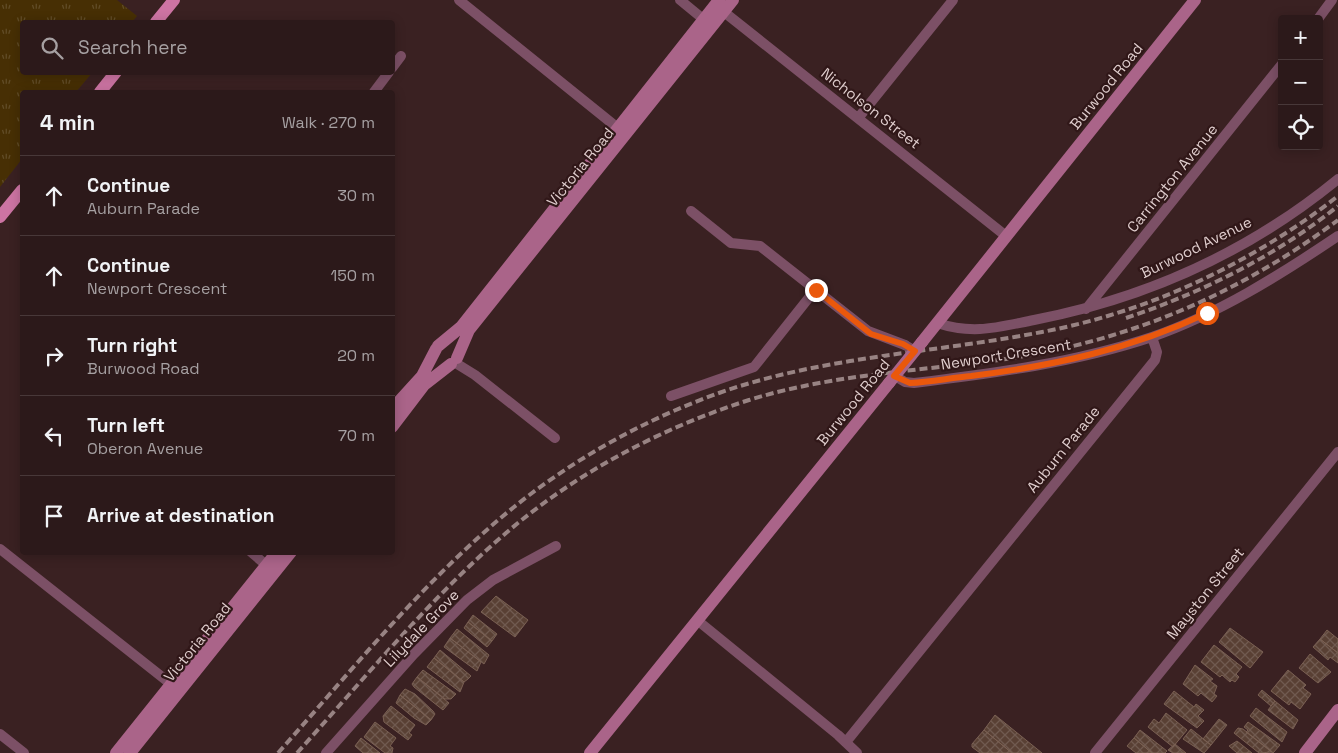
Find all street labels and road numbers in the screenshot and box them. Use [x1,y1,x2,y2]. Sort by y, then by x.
street label: Burwood Road [1065,39,1147,133]
street label: Nicholson Street [818,63,925,153]
street label: Carrington Avenue [1123,120,1222,236]
street label: Victoria Road [542,124,618,210]
street label: Burwood Avenue [1137,212,1255,282]
street label: Newport Crescent [940,334,1073,374]
street label: Burwood Road [812,355,894,449]
street label: Auburn Parade [1022,402,1104,496]
street label: Mayston Street [1162,543,1248,643]
street label: Lilydale Grove [379,585,463,671]
street label: Victoria Road [159,599,235,685]

